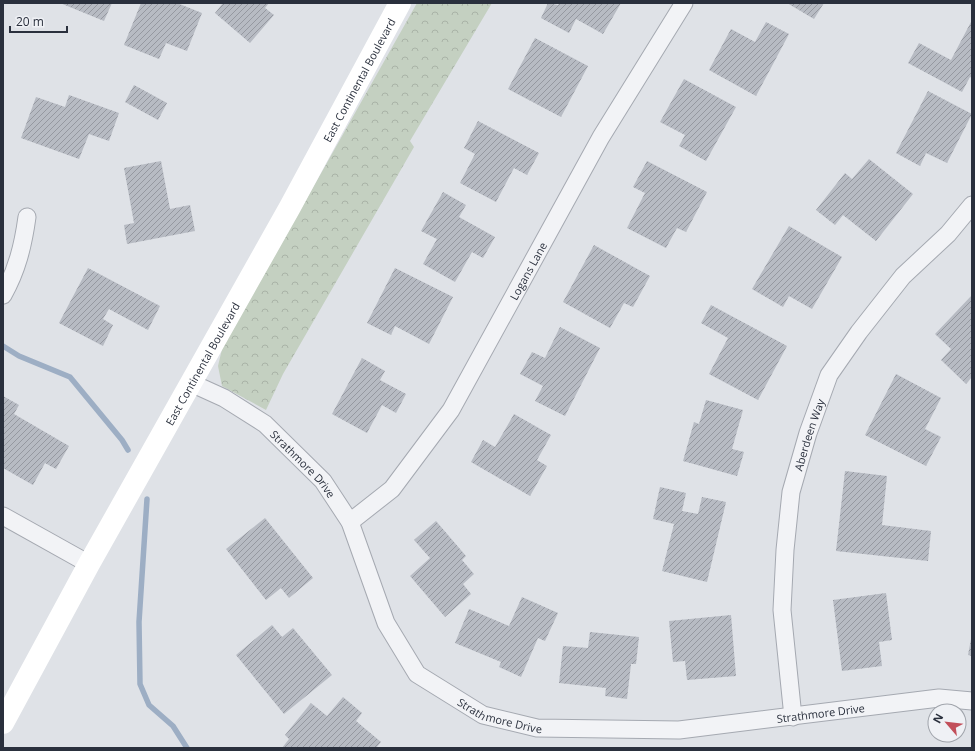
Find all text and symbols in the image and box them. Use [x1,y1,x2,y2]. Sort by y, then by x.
scale bar [10,8,67,34]
text: 20 m [16,13,44,30]
street label: East Continental Boulevard [319,15,398,145]
street label: Logans Lane [506,239,550,302]
street label: East Continental Boulevard [161,299,243,428]
street label: Aberdeen Way [790,396,828,472]
street label: Strathmore Drive [268,426,339,500]
street label: Strathmore Drive [455,694,542,736]
street label: Strathmore Drive [776,700,865,725]
north arrow [927,703,967,743]
text: N [929,711,946,726]

